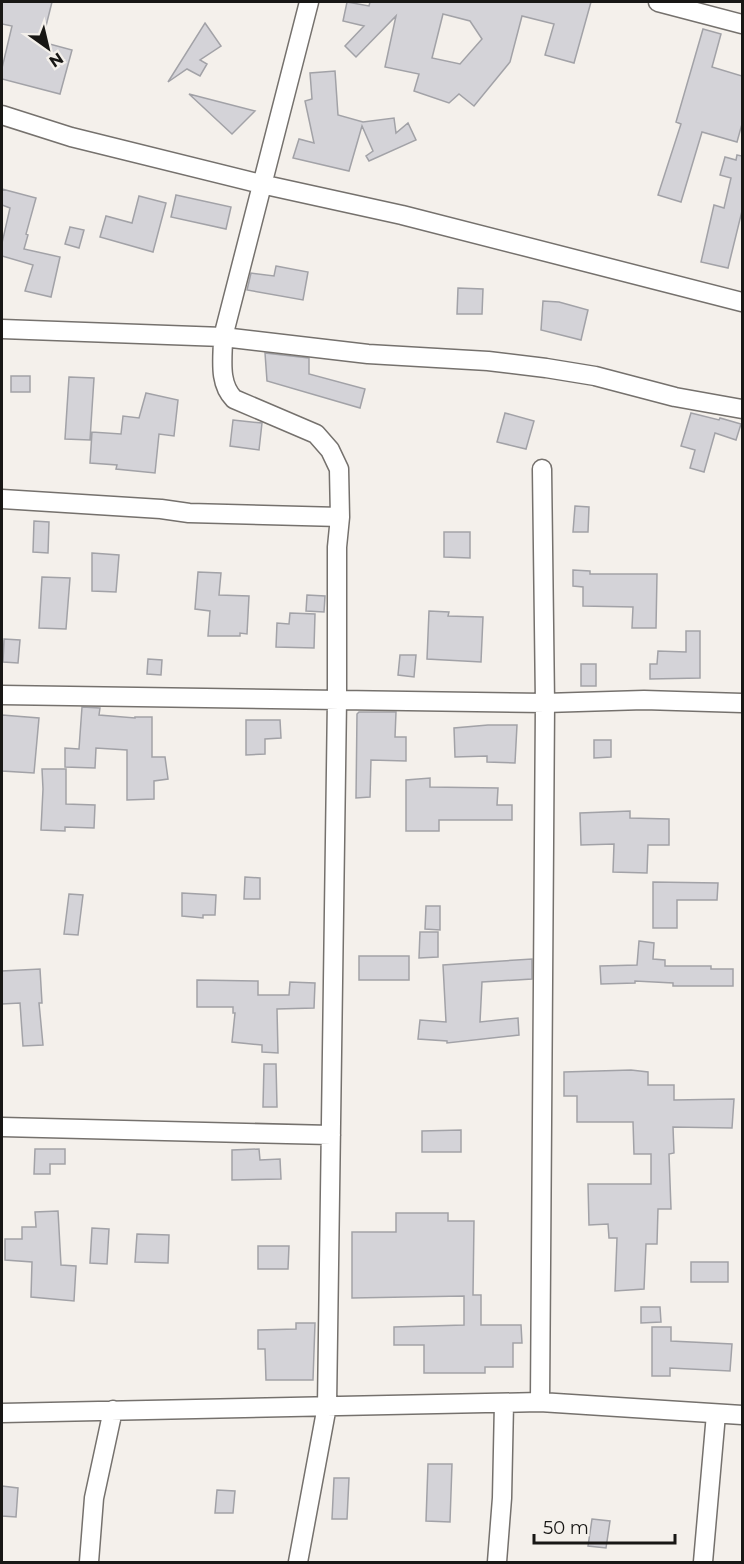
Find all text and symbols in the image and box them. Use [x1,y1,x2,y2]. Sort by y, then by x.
north arrow [18,18,78,78]
text: N [45,49,67,72]
scale bar [534,1507,675,1545]
text: 50 m [543,1517,589,1539]

